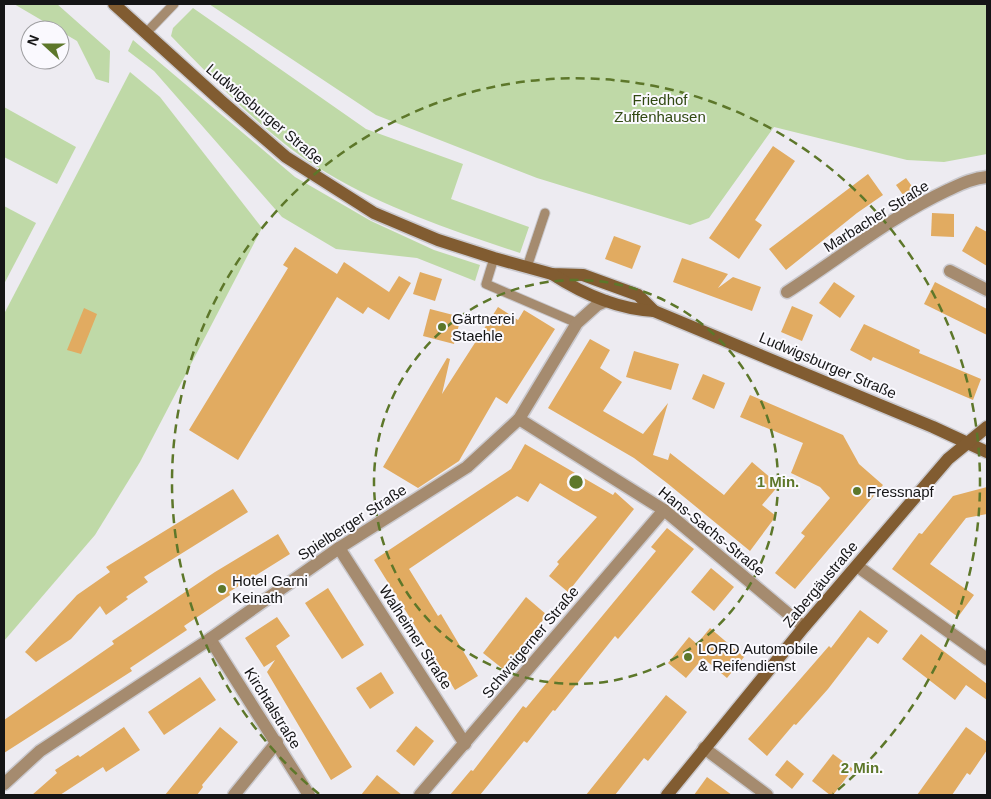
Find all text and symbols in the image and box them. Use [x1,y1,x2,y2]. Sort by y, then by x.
north arrow [20,20,70,70]
text: N [24,33,42,48]
street label: Ludwigsburger Straße [203,60,327,168]
park label: Friedhof Zuffenhausen [614,91,706,125]
street label: Marbacher Straße [820,177,932,255]
place label: Gärtnerei Staehle [452,310,515,344]
marker: Gärtnerei Staehle [436,321,448,333]
street label: Ludwigsburger Straße [757,328,899,402]
centre of rings [567,473,585,491]
text: 1 Min. [757,473,799,490]
street label: Spielberger Straße [295,481,409,563]
street label: Hans-Sachs-Straße [655,483,769,579]
place label: Fressnapf [867,483,935,500]
marker: Fressnapf [851,485,863,497]
street label: Zabergäustraße [779,538,861,630]
place label: Hotel Garni Keinath [232,572,308,606]
street label: Walheimer Straße [376,582,456,692]
marker: Hotel Garni Keinath [216,583,228,595]
street label: Schwaigerner Straße [478,583,582,701]
place label: LORD Automobile & Reifendienst [698,640,818,674]
marker: LORD Automobile & Reifendienst [682,651,694,663]
street label: Kirchtalstraße [241,664,305,752]
text: 2 Min. [841,759,883,776]

